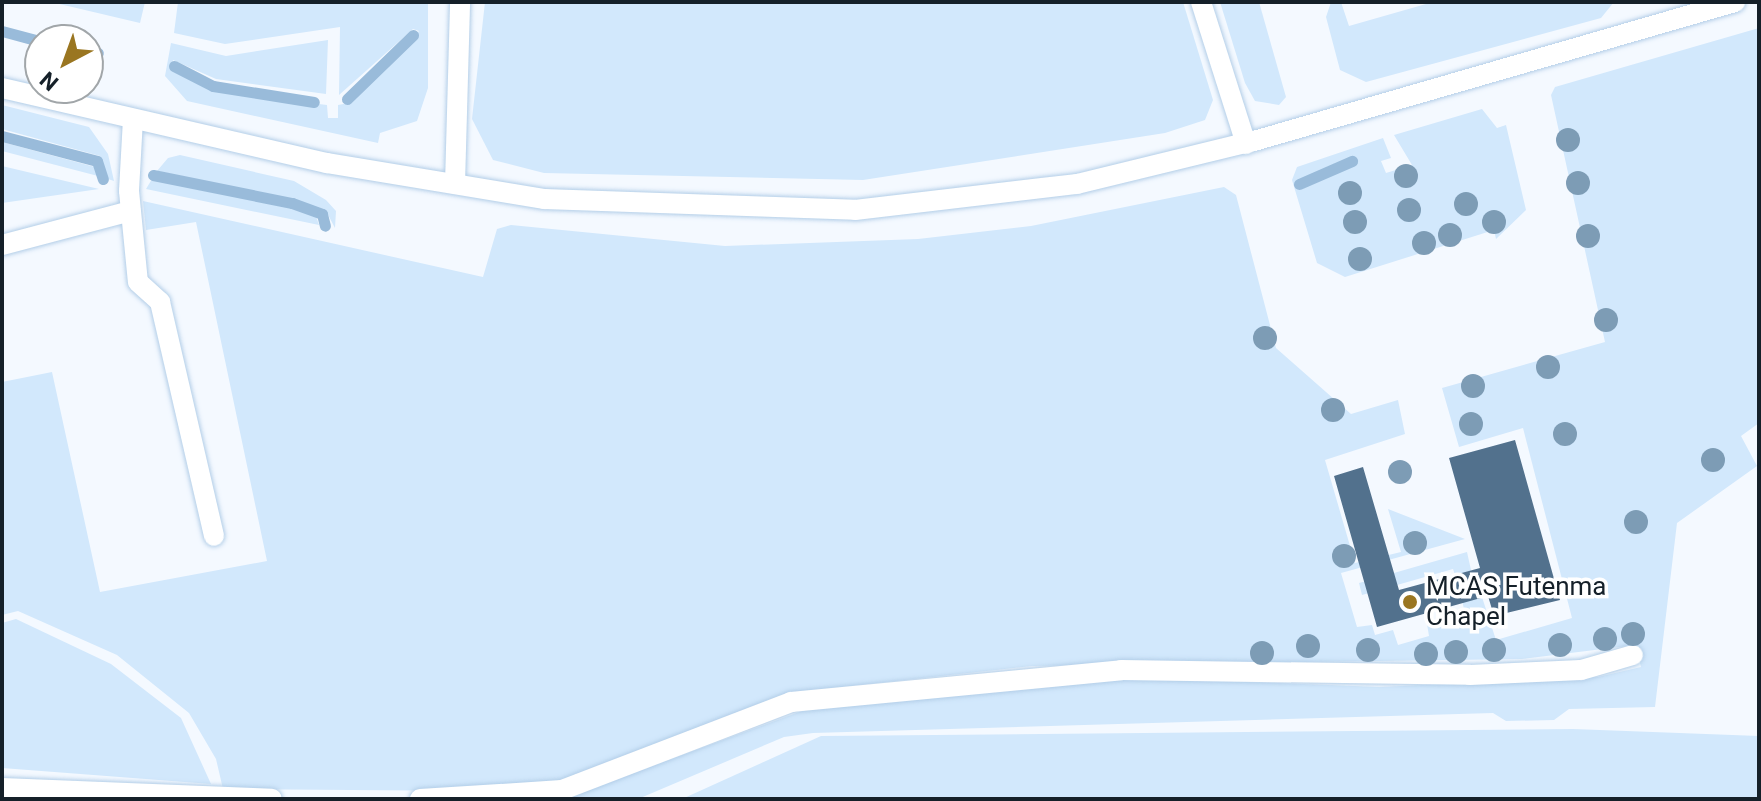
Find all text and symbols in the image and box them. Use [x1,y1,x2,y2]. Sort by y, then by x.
north arrow [24,24,104,104]
text: N [35,66,63,96]
place label: MCAS Futenma Chapel [1426,571,1606,632]
marker: MCAS Futenma Chapel [1401,593,1419,611]

